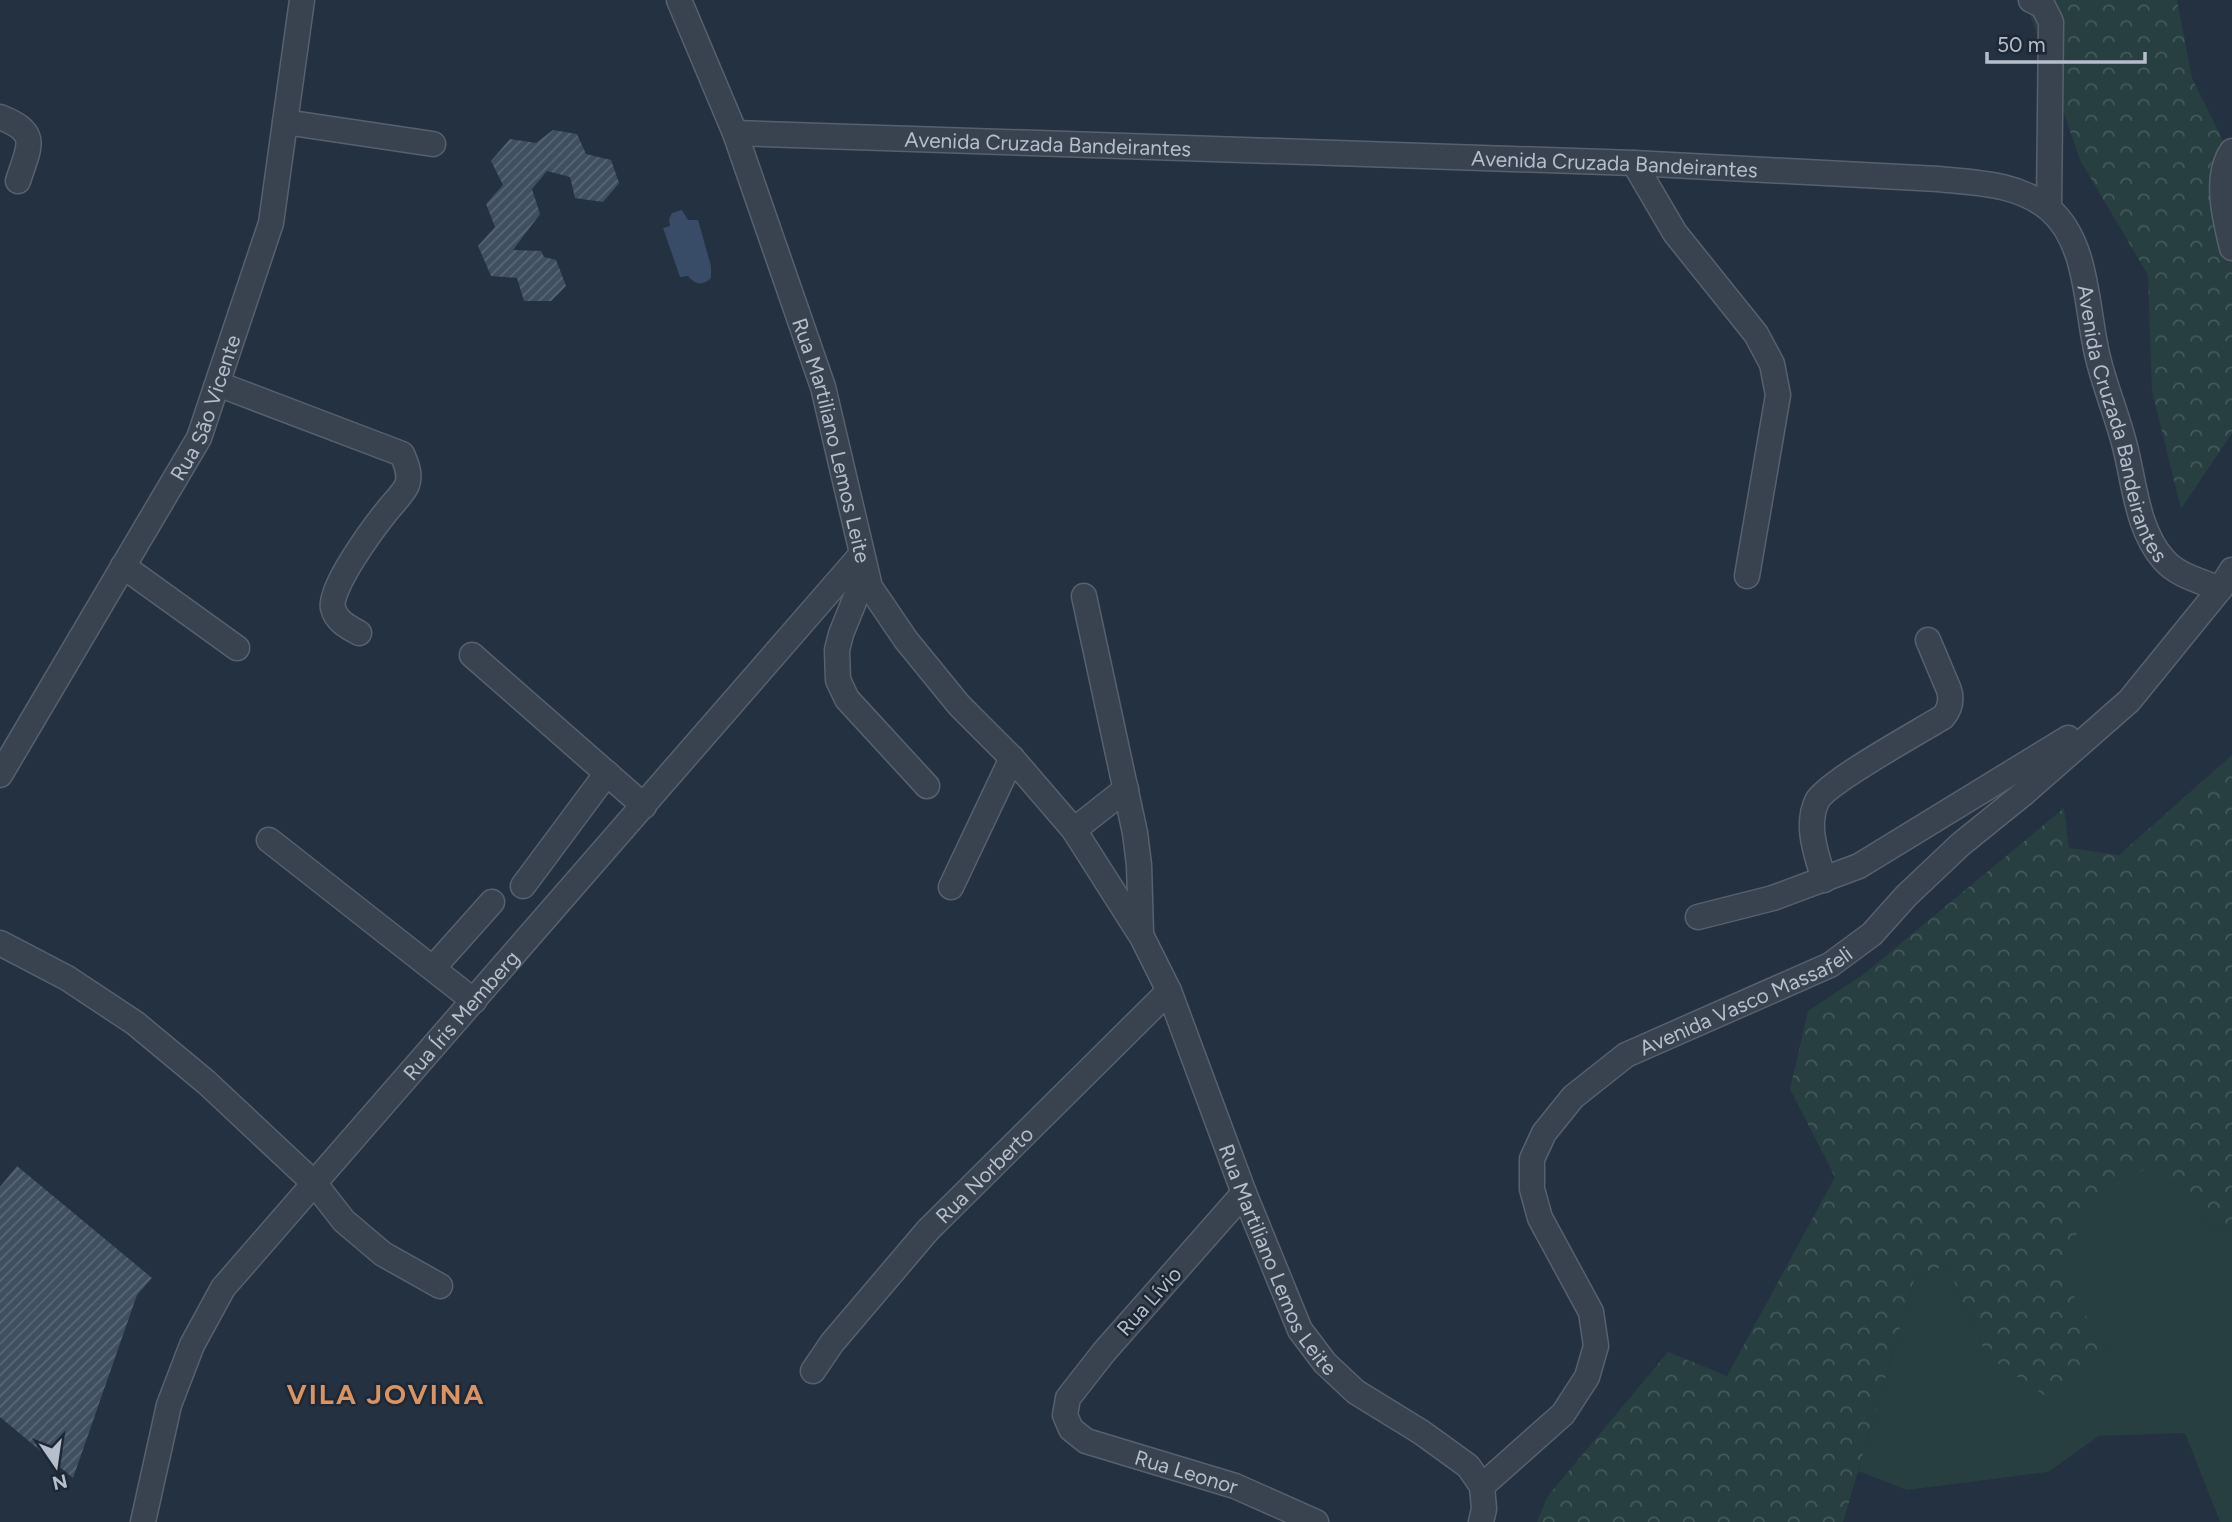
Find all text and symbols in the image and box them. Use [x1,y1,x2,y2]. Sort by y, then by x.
scale bar [1987,21,2144,65]
text: 50 m [1997,32,2046,57]
street label: Avenida Cruzada Bandeirantes [904,126,1192,161]
street label: Avenida Cruzada Bandeirantes [1471,145,1758,182]
street label: Avenida Cruzada Bandeirantes [2073,283,2173,567]
street label: Rua Martiliano Lemos Leite [787,314,876,565]
street label: Rua São Vicente [164,331,245,485]
street label: Avenida Vasco Massafeli [1635,941,1857,1060]
street label: Rua Íris Memberg [397,945,524,1085]
street label: Rua Norberto [930,1121,1038,1228]
street label: Rua Martiliano Lemos Leite [1214,1140,1342,1380]
street label: Rua Lívio [1111,1261,1187,1341]
district label: VILA JOVINA [287,1377,485,1411]
north arrow [21,1431,91,1501]
street label: Rua Leonor [1132,1444,1241,1499]
text: N [50,1469,69,1495]

